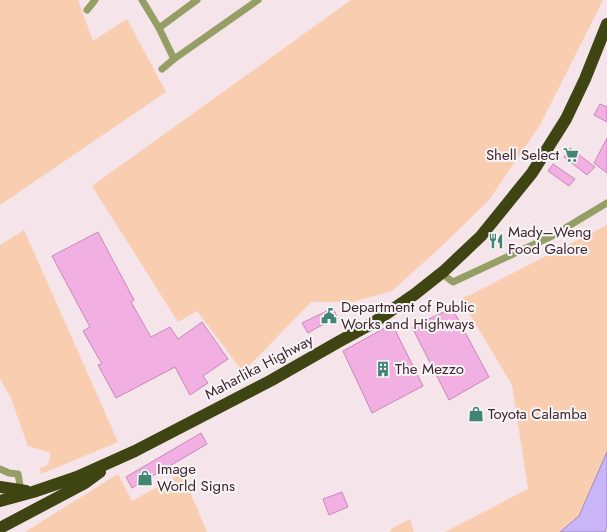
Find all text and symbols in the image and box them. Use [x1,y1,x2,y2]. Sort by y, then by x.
place label: Shell Select [486,144,559,166]
supermarket icon: Shell Select [562,146,580,164]
place label: Mady–Weng Food Galore [508,221,591,260]
restaurant icon: Mady–Weng Food Galore [487,232,505,250]
place label: Department of Public Works and Highways [341,296,475,335]
public building icon: Department of Public Works and Highways [320,307,338,325]
street label: Maharlika Highway [201,329,318,405]
place label: The Mezzo [395,358,464,380]
building icon: The Mezzo [374,360,392,378]
place label: Toyota Calamba [488,403,587,425]
shop icon: Toyota Calamba [467,405,485,423]
place label: Image World Signs [157,458,235,497]
shop icon: Image World Signs [136,469,154,487]

